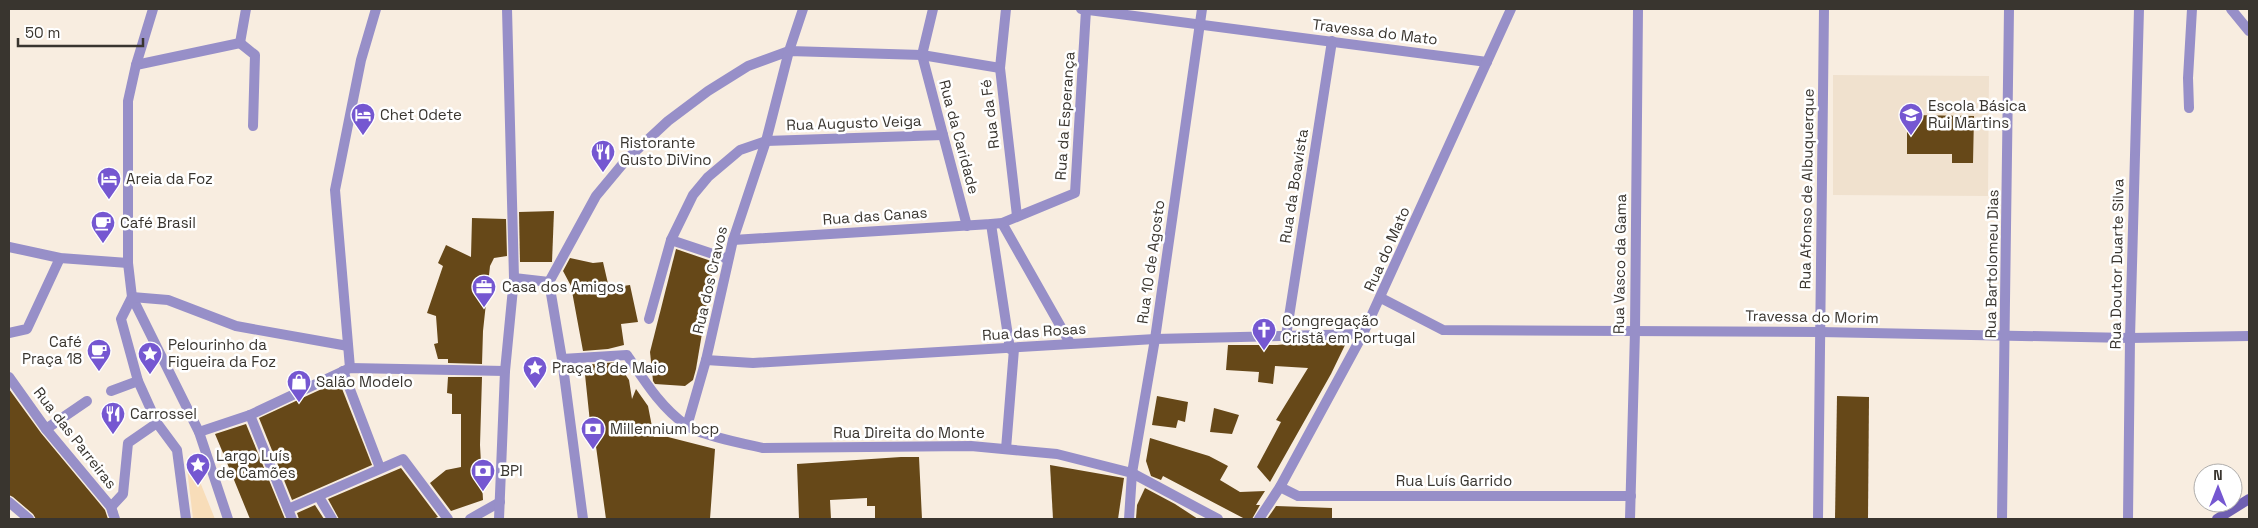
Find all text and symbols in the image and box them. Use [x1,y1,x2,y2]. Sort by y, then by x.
street label: Travessa do Mato [1311,14,1439,49]
scale bar [18,15,142,47]
text: 50 m [25,23,60,42]
street label: Rua da Esperança [1051,51,1079,181]
street label: Rua da Caridade [935,78,984,196]
street label: Rua da Fé [976,78,1003,150]
street label: Rua Afonso de Albuquerque [1795,88,1818,290]
place label: Escola Básica Rui Martins [1928,96,2027,132]
hotel icon: Chet Odete [350,102,376,136]
school or university icon: Escola Básica Rui Martins [1898,102,1924,136]
place label: Chet Odete [380,105,462,124]
street label: Rua Augusto Veiga [786,111,922,134]
street label: Rua da Boavista [1275,127,1312,245]
place label: Ristorante Gusto DiVino [620,133,712,169]
restaurant icon: Ristorante Gusto DiVino [590,139,616,173]
hotel icon: Areia da Foz [96,166,122,200]
place label: Areia da Foz [126,169,213,188]
street label: Rua Doutor Duarte Silva [2106,178,2127,350]
street label: Rua Bartolomeu Dias [1981,189,2002,339]
street label: Rua Vasco da Gama [1609,193,1630,334]
street label: Rua 10 de Agosto [1132,199,1169,325]
street label: Rua das Canas [822,202,928,229]
street label: Rua do Mato [1359,203,1414,294]
cafe icon: Café Brasil [90,210,116,244]
place label: Café Brasil [120,213,196,232]
street label: Rua dos Cravos [688,224,731,336]
office icon: Casa dos Amigos [471,274,497,308]
place label: Casa dos Amigos [502,277,624,296]
street label: Travessa do Morim [1745,306,1879,327]
place label: Congregação Cristã em Portugal [1282,311,1415,347]
church icon: Congregação Cristã em Portugal [1251,317,1277,351]
street label: Rua das Rosas [981,318,1087,345]
place label: Café Praça 18 [22,332,82,368]
place label: Pelourinho da Figueira da Foz [168,335,276,371]
cafe icon: Café Praça 18 [86,338,112,372]
place icon: Pelourinho da Figueira da Foz [137,341,163,375]
place icon: Praça 8 de Maio [522,355,548,389]
place label: Praça 8 de Maio [552,358,666,377]
shop icon: Salão Modelo [286,369,312,403]
place label: Salão Modelo [316,372,413,391]
street label: Rua das Parreiras [30,383,121,492]
restaurant icon: Carrossel [100,401,126,435]
place label: Carrossel [130,404,197,423]
bank icon: Millennium bcp [580,416,606,450]
place label: Millennium bcp [610,419,719,438]
street label: Rua Direita do Monte [833,423,985,442]
place label: Largo Luís de Camões [216,446,296,482]
place icon: Largo Luís de Camões [185,452,211,486]
bank icon: BPI [470,458,496,492]
place label: BPI [500,461,523,480]
north arrow [2193,463,2243,513]
text: N [2213,466,2223,484]
street label: Rua Luís Garrido [1396,471,1512,490]

